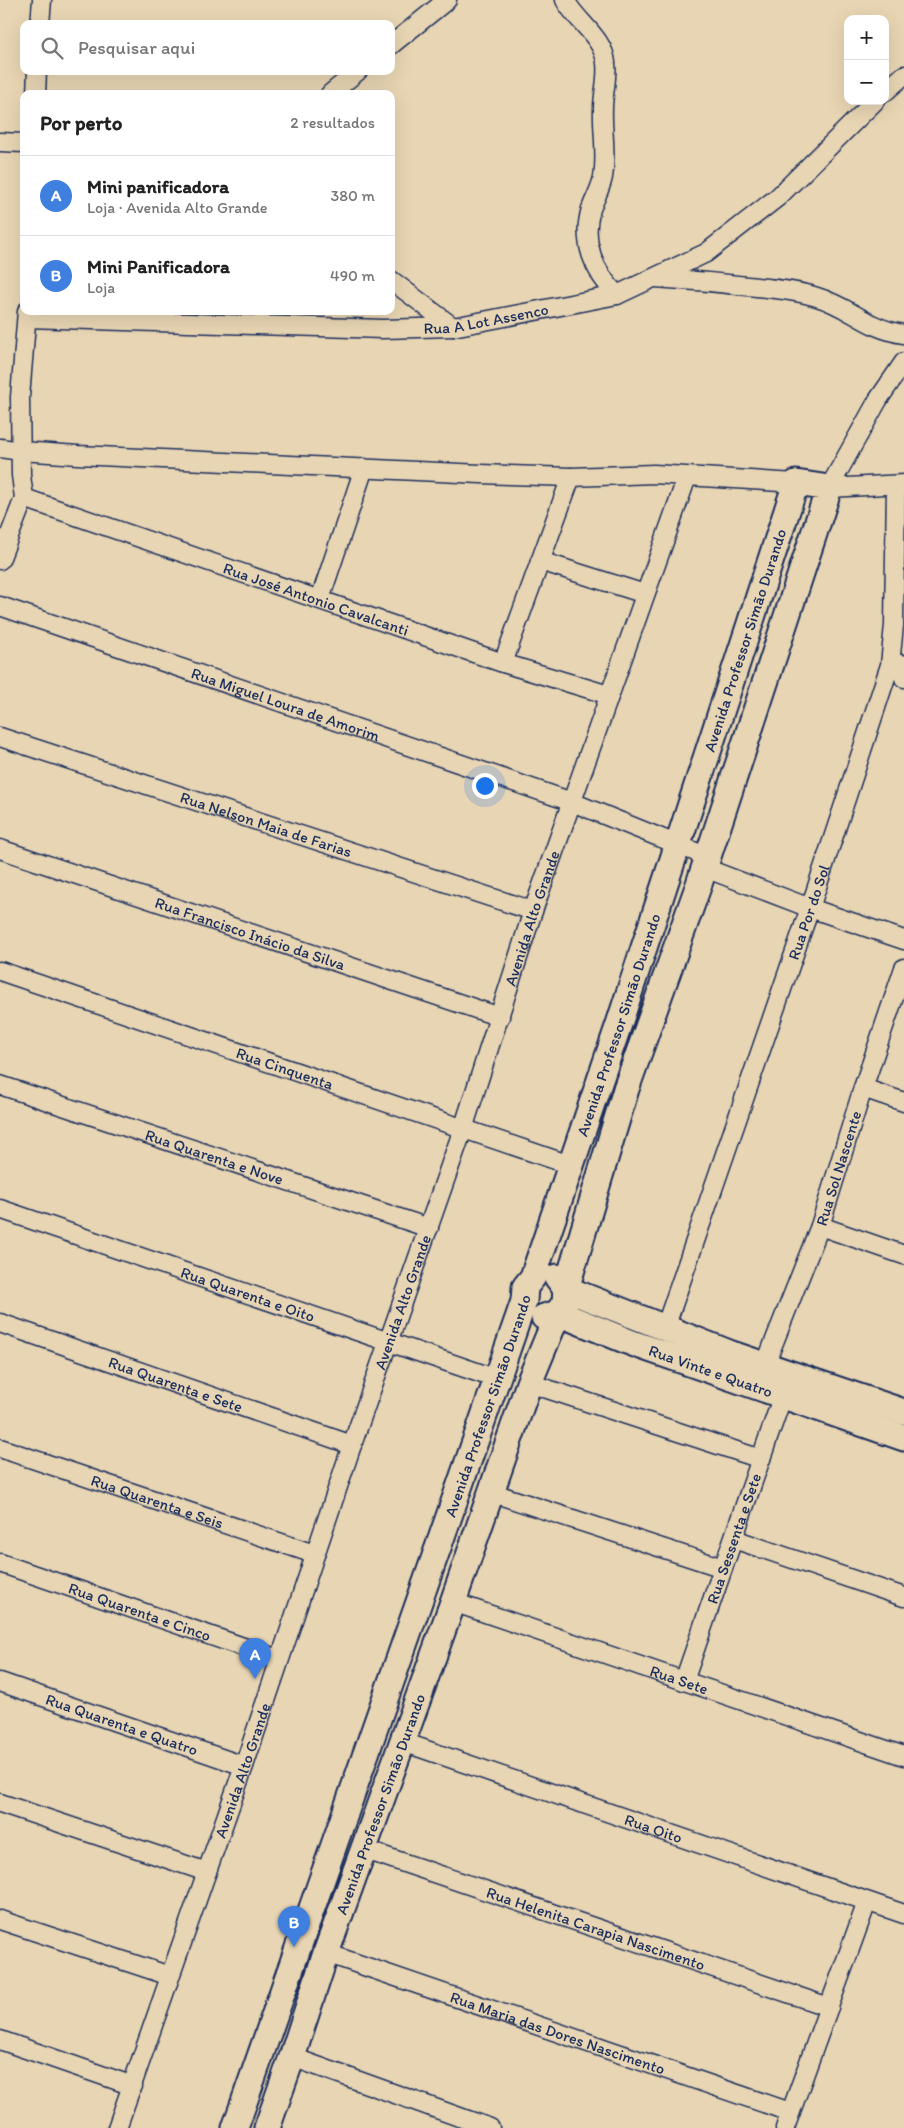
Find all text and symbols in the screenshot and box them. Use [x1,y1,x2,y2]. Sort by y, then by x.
map controls [844,15,889,105]
button: + [844,15,889,60]
search box [20,20,395,75]
icon: search [38,34,66,62]
text: Pesquisar aqui [78,36,195,59]
button: − [844,60,889,105]
text: Por perto [40,110,122,135]
text: 2 resultados [290,113,375,132]
text: Mini panificadora [87,175,229,198]
text: A [51,186,61,205]
text: 380 m [331,186,375,205]
text: Loja · Avenida Alto Grande [87,198,268,217]
text: Mini Panificadora [87,255,230,278]
text: B [51,266,61,285]
text: 490 m [330,266,375,285]
text: Loja [87,278,115,297]
street label: Rua A Lot Assenco [423,300,550,338]
street label: Avenida Professor Simão Durando [700,526,790,754]
street label: Rua José Antonio Cavalcanti [221,558,411,640]
street label: Rua Miguel Loura de Amorim [189,663,383,746]
your location [472,773,498,799]
street label: Rua Nelson Maia de Farias [178,788,354,861]
street label: Avenida Alto Grande [501,848,564,988]
street label: Rua Por do Sol [784,862,834,962]
street label: Rua Francisco Inácio da Silva [153,893,348,975]
street label: Avenida Professor Simão Durando [573,911,664,1139]
street label: Rua Cinquenta [234,1043,337,1094]
street label: Rua Sol Nascente [812,1108,865,1228]
street label: Rua Quarenta e Nove [143,1125,286,1189]
street label: Avenida Alto Grande [370,1232,435,1372]
street label: Rua Quarenta e Oito [178,1263,317,1326]
street label: Avenida Professor Simão Durando [441,1295,534,1519]
street label: Rua Vinte e Quatro [646,1341,775,1401]
street label: Rua Quarenta e Sete [106,1352,246,1417]
street label: Rua Quarenta e Seis [89,1470,226,1533]
street label: Rua Sessenta e Sete [703,1471,765,1606]
street label: Rua Quarenta e Cinco [66,1578,213,1645]
pin: A [239,1638,271,1679]
street label: Rua Sete [647,1661,711,1698]
street label: Rua Quarenta e Quatro [43,1690,200,1759]
street label: Avenida Professor Simão Durando [332,1691,429,1917]
street label: Avenida Alto Grande [211,1700,275,1840]
street label: Rua Oito [622,1810,685,1847]
street label: Rua Helenita Carapia Nascimento [484,1883,708,1974]
pin: B [278,1906,310,1947]
street label: Rua Maria das Dores Nascimento [448,1987,668,2079]

